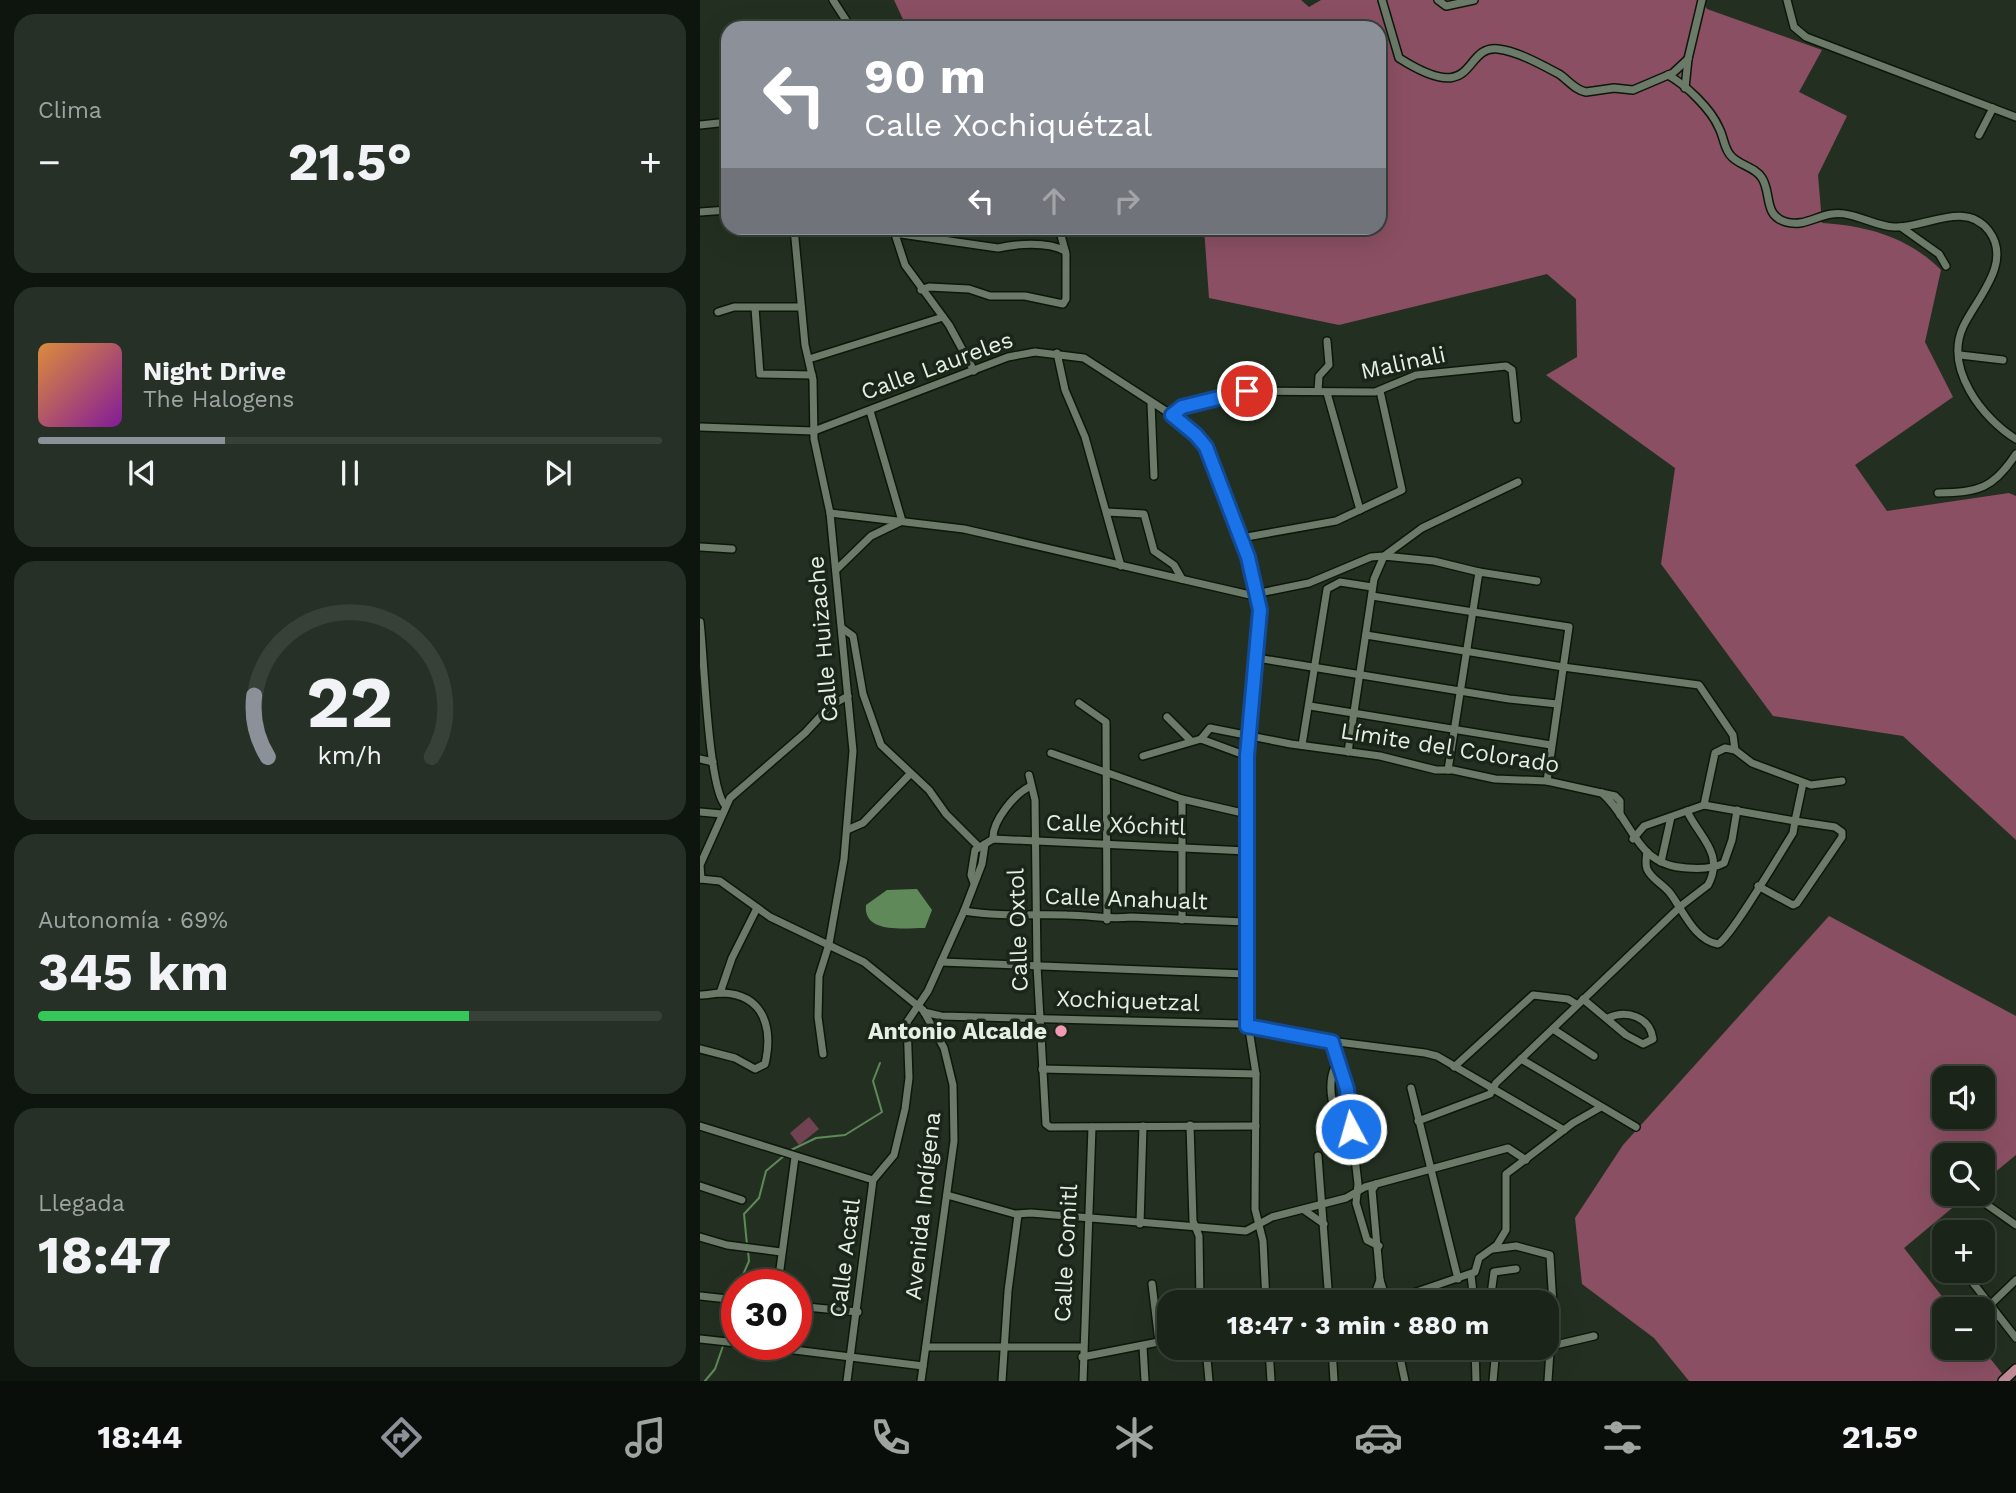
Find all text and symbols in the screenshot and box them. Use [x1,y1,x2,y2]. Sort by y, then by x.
text: 90 m [864,47,986,105]
icon: left [749,49,840,140]
text: Clima [38,97,102,124]
text: Calle Xochiquétzal [864,106,1152,144]
text: 21.5° [288,132,412,193]
text: − [38,140,61,184]
text: + [639,140,662,184]
icon: left [962,182,1000,220]
icon: ahead [1035,182,1073,220]
icon: right [1108,182,1146,220]
street label: Calle Laureles [857,326,1017,406]
street label: Malinali [1358,341,1448,385]
text: Night Drive [143,356,286,386]
pin [1217,361,1277,421]
icon: arrive [1228,372,1266,410]
text: The Halogens [143,386,294,413]
icon: previous [123,454,161,492]
icon: pause [331,454,369,492]
icon: next [539,454,577,492]
street label: Calle Huizache [802,555,844,723]
text: 22 [307,659,393,745]
street label: Límite del Colorado [1339,717,1561,779]
text: km/h [318,740,382,769]
street label: Calle Xóchitl [1045,809,1187,841]
street label: Calle Oxtol [1002,868,1034,992]
street label: Calle Anahualt [1044,883,1208,915]
text: Autonomía · 69% [38,907,228,934]
text: 345 km [38,942,229,1003]
street label: Xochiquetzal [1056,985,1200,1017]
place label: Antonio Alcalde [868,1018,1047,1045]
marker: Antonio Alcalde [1053,1023,1069,1039]
map controls [1932,1066,1995,1360]
button: sound [1932,1066,1995,1129]
position arrow [1314,1092,1388,1166]
street label: Avenida Indígena [900,1111,946,1301]
button: search [1932,1143,1995,1206]
street label: Calle Comitl [1049,1183,1083,1323]
text: Llegada [38,1190,125,1217]
street label: Calle Acatl [824,1197,866,1319]
button: + [1932,1220,1995,1283]
text: 18:47 [38,1225,171,1286]
speed limit sign: 30 [721,1269,812,1360]
button: − [1932,1297,1995,1360]
text: 18:47 · 3 min · 880 m [1227,1310,1489,1340]
icon: directions [377,1413,426,1462]
icon: music [621,1413,670,1462]
icon: phone [866,1413,915,1462]
icon: climate [1110,1413,1159,1462]
icon: car [1354,1413,1403,1462]
icon: filters [1598,1413,1647,1462]
text: 18:44 [98,1418,182,1456]
text: 21.5° [1842,1418,1918,1456]

